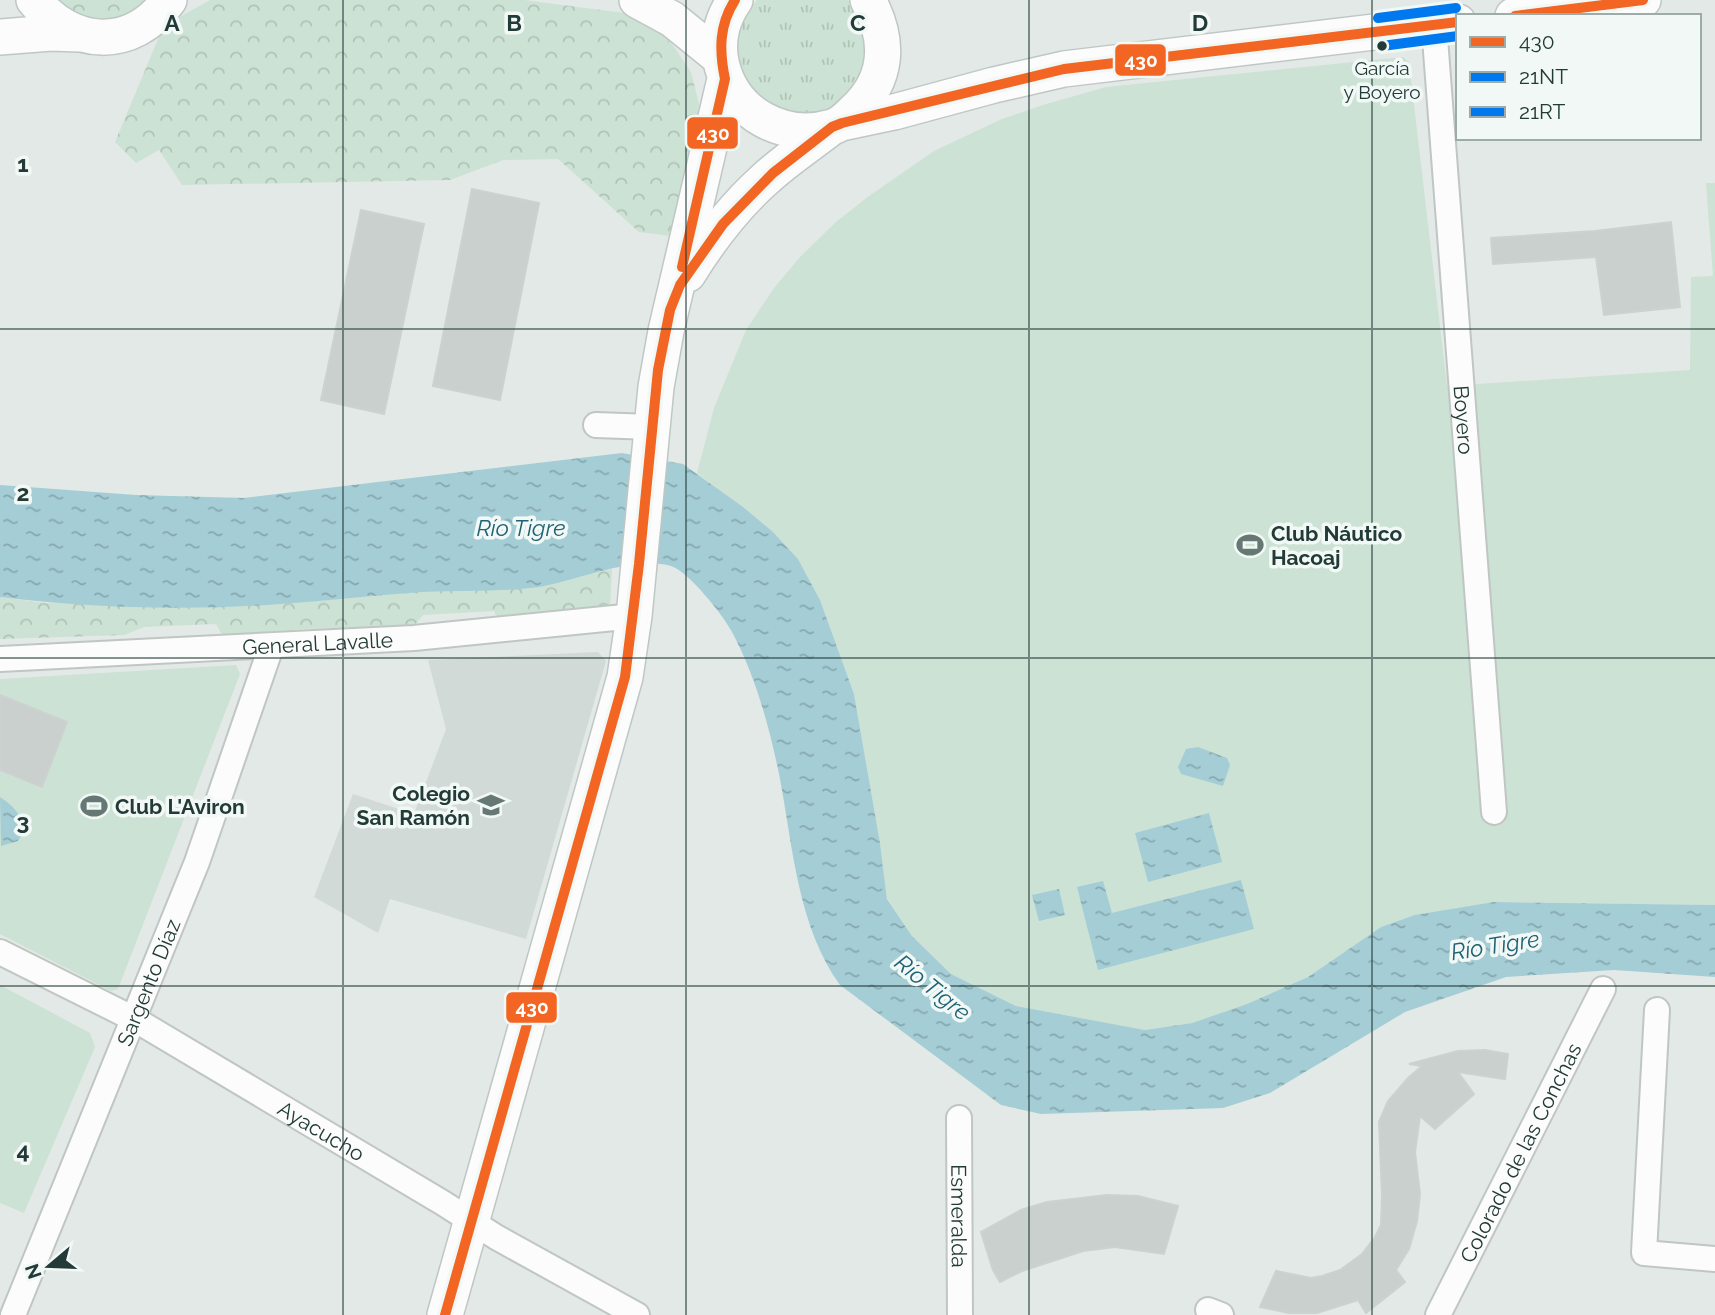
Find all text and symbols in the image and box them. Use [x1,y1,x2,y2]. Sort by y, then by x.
text: A [164,9,180,36]
text: B [506,9,522,36]
text: C [850,9,866,36]
text: D [1192,9,1208,36]
legend [1456,14,1701,140]
text: 430 [1519,29,1555,54]
marker: García y Boyero [1375,39,1389,53]
line badge: 430 [1114,43,1167,77]
text: 430 [1124,49,1158,71]
place label: García y Boyero [1344,57,1421,103]
text: 21NT [1519,64,1568,89]
text: 21RT [1519,99,1565,124]
line badge: 430 [686,116,739,150]
text: 430 [696,122,730,144]
text: 1 [17,150,29,177]
street label: Boyero [1449,385,1479,455]
text: 2 [17,479,29,506]
water label: Río Tigre [476,514,566,541]
place label: Club Náutico Hacoaj [1271,521,1402,570]
sports icon: Club Náutico Hacoaj [1235,530,1265,560]
street label: General Lavalle [242,627,393,659]
place label: Colegio San Ramón [357,781,470,830]
school or university icon: Colegio San Ramón [476,790,506,820]
sports icon: Club L'Aviron [79,791,109,821]
place label: Club L'Aviron [115,794,245,819]
text: 3 [17,808,29,835]
street label: Sargento Díaz [111,915,185,1050]
water label: Río Tigre [1449,925,1541,965]
water label: Río Tigre [890,948,976,1026]
line badge: 430 [505,991,558,1024]
text: 430 [515,996,549,1018]
street label: Colorado de las Conchas [1454,1039,1586,1267]
street label: Ayacucho [274,1095,369,1166]
text: 4 [16,1137,30,1164]
street label: Esmeralda [947,1164,972,1268]
north arrow [14,1231,84,1301]
text: N [20,1261,46,1282]

